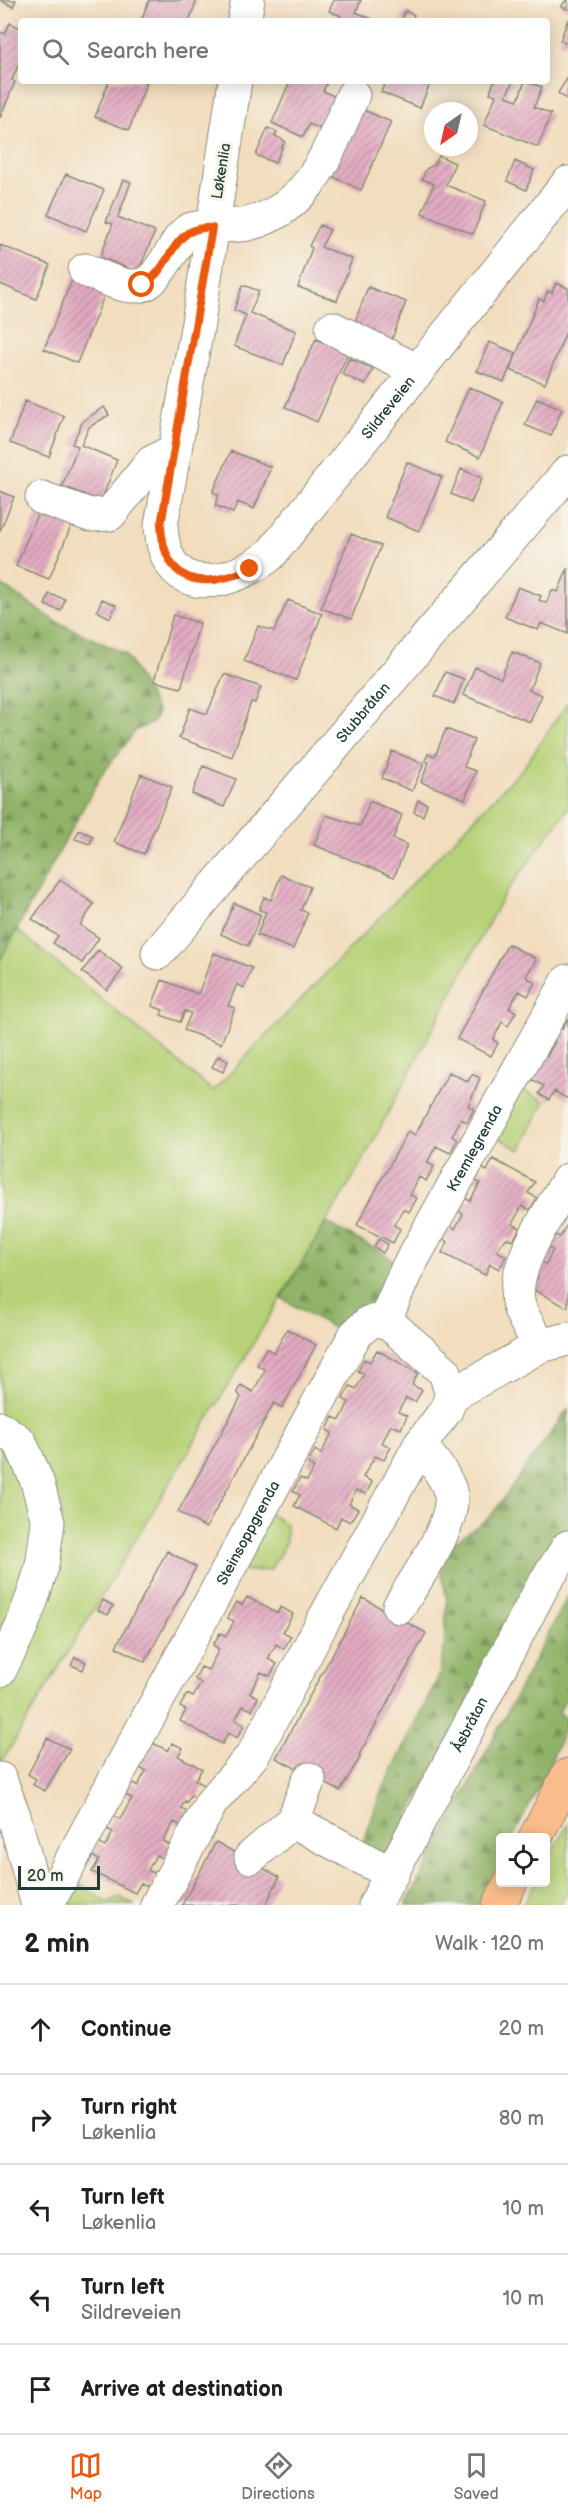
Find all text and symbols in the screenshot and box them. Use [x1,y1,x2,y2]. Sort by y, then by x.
search box [18,18,550,84]
icon: search [39,35,72,68]
text: Search here [87,38,209,65]
north arrow [424,102,478,156]
street label: Løkenlia [208,142,235,200]
route start [128,271,154,297]
street label: Sildreveien [358,372,419,443]
route end [236,555,262,581]
street label: Stubbråtan [332,679,394,747]
street label: Kremlegrenda [443,1102,507,1195]
street label: Steinsoppgrenda [213,1478,284,1589]
street label: Åsbråtan [447,1694,492,1755]
map controls [496,1833,550,1887]
button: locate [496,1833,550,1887]
scale bar [18,1863,100,1890]
text: 20 m [27,1867,63,1886]
text: 2 min [24,1929,90,1960]
text: Walk · 120 m [435,1932,544,1956]
icon: ahead [24,2013,57,2046]
text: Continue [81,2016,171,2043]
text: 20 m [499,2017,544,2041]
text: Turn right [81,2094,177,2121]
icon: right [24,2103,57,2136]
text: 80 m [499,2107,544,2131]
text: Løkenlia [81,2121,156,2145]
text: Turn left [81,2184,165,2211]
icon: left [24,2193,57,2226]
text: 10 m [503,2197,544,2221]
text: Løkenlia [81,2211,156,2235]
text: Turn left [81,2274,165,2301]
icon: left [24,2283,57,2316]
text: 10 m [503,2287,544,2311]
text: Sildreveien [81,2301,181,2325]
icon: arrive [24,2373,57,2406]
text: Arrive at destination [81,2376,283,2403]
tab: Map [69,2449,102,2504]
tab: Directions [241,2449,315,2504]
tab: Saved [454,2449,499,2504]

